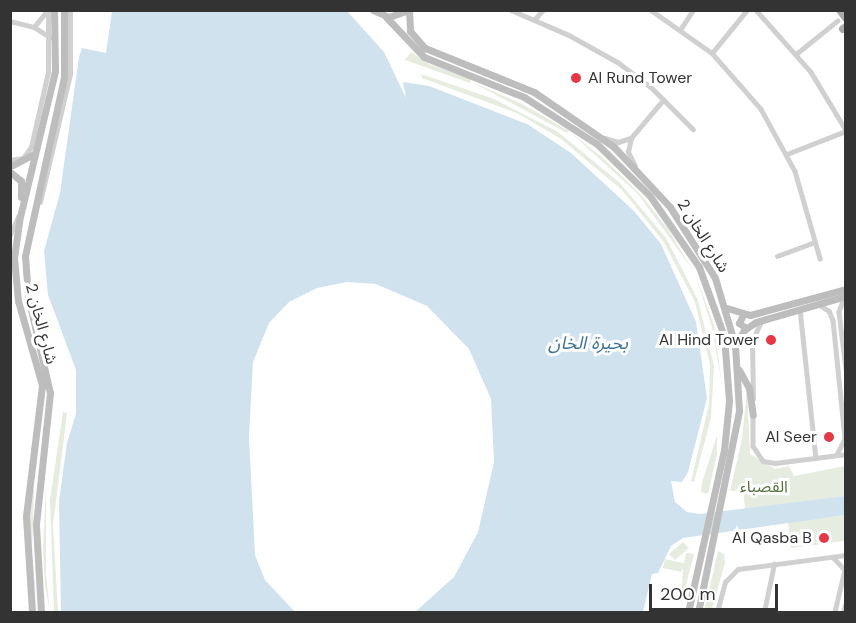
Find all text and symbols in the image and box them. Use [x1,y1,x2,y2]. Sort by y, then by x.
place label: Al Rund Tower [588,68,692,88]
marker: Al Rund Tower [569,71,583,85]
street label: شارع الخان 2 [673,196,733,276]
street label: شارع الخان 2 [21,282,61,366]
place label: Al Hind Tower [659,330,759,350]
water label: بحيرة الخان [548,332,628,354]
marker: Al Hind Tower [764,333,778,347]
place label: Al Seer [765,427,817,447]
marker: Al Seer [822,430,836,444]
park label: القصباء [740,477,788,497]
place label: Al Qasba B [732,528,812,548]
marker: Al Qasba B [817,531,831,545]
scale bar [652,572,781,610]
text: 200 m [660,582,716,606]

